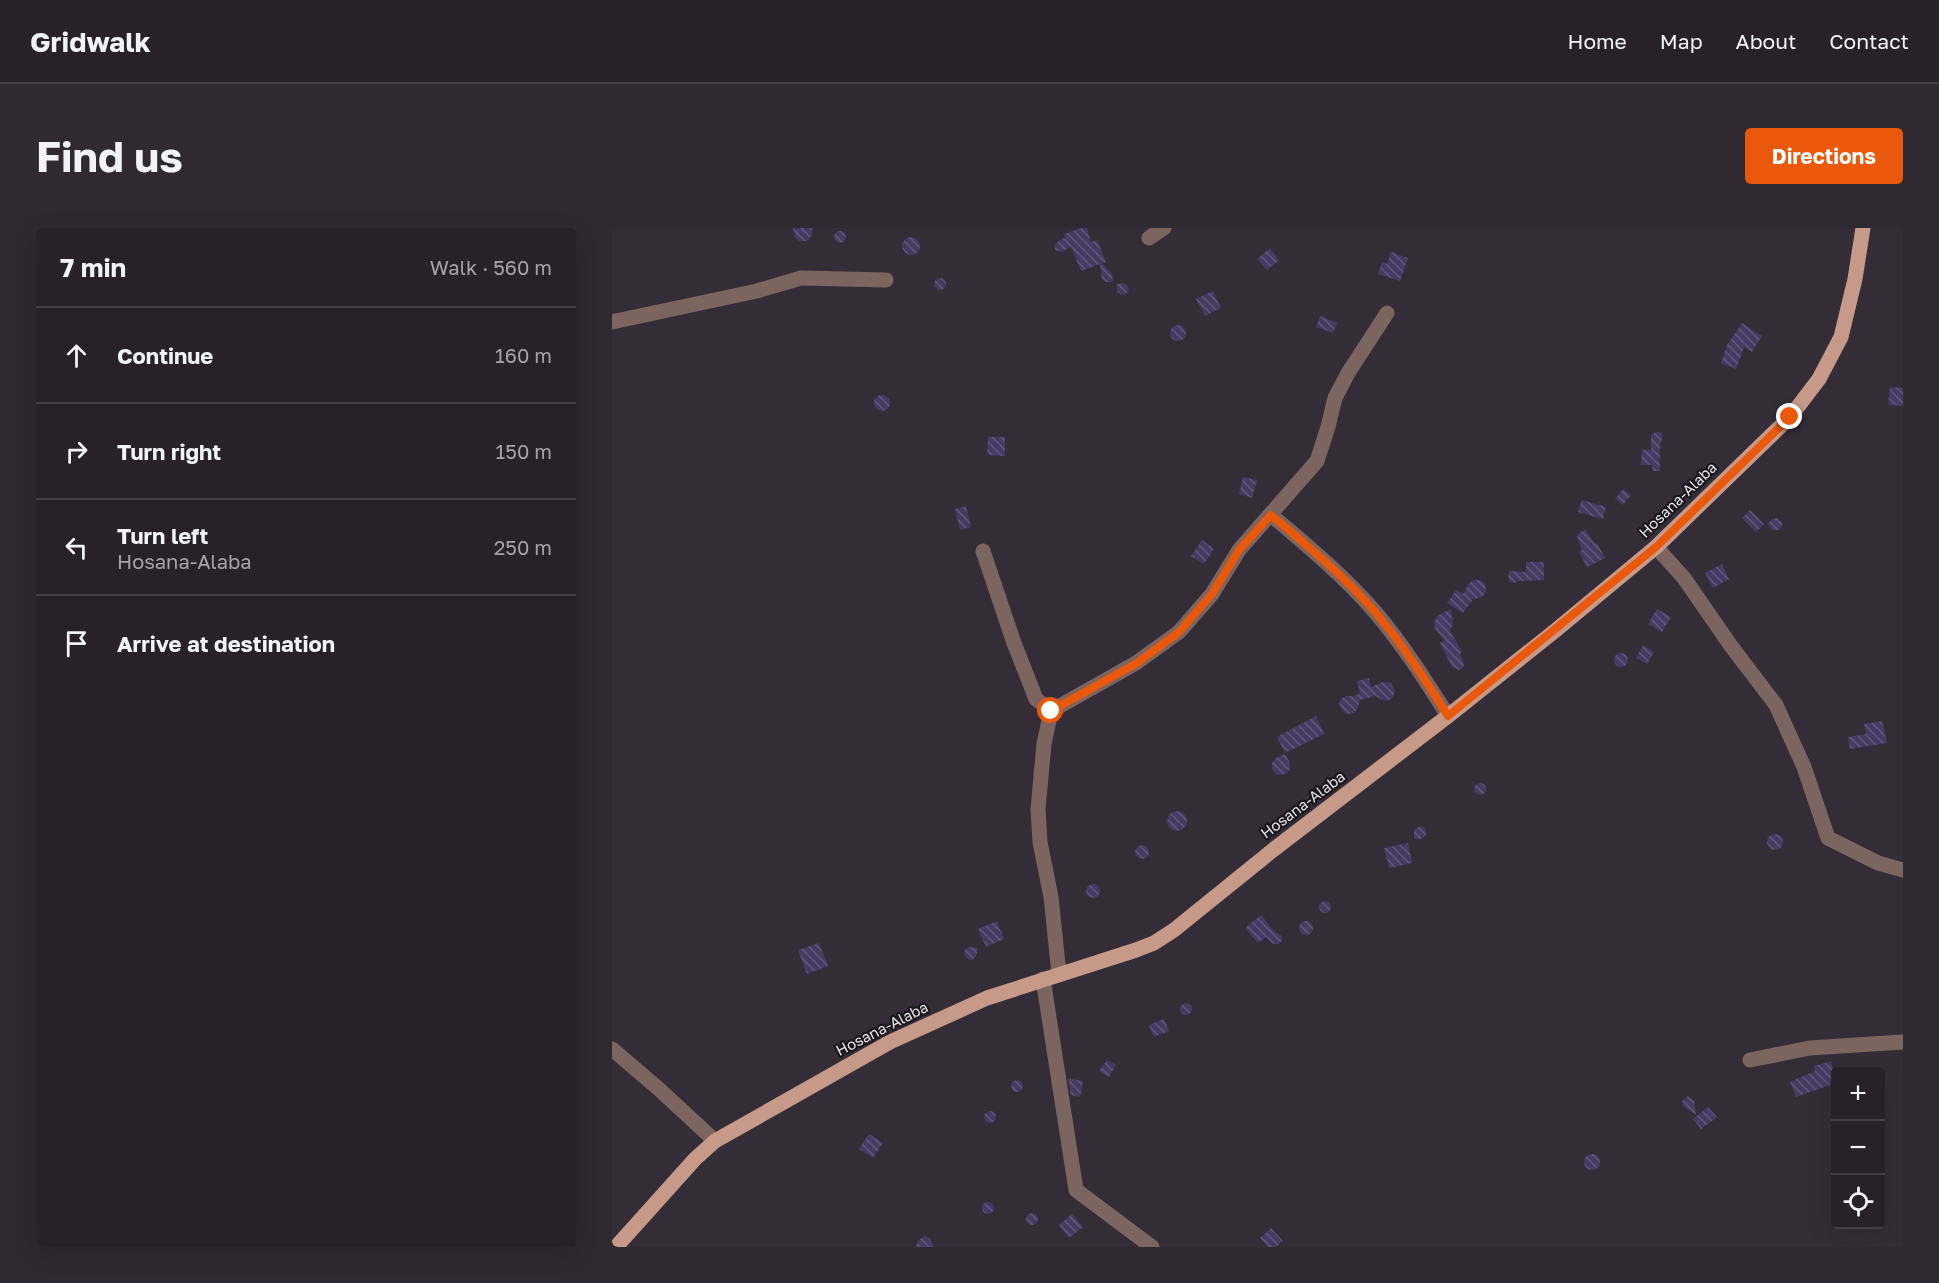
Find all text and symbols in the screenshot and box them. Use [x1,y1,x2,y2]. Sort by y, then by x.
text: Gridwalk [30,25,151,58]
text: Home [1567,28,1627,54]
text: Map [1660,28,1703,54]
text: About [1736,28,1796,54]
text: Contact [1829,28,1909,54]
button: Directions [1745,128,1903,184]
text: Find us [36,131,183,181]
text: 7 min [60,252,126,283]
text: Walk · 560 m [430,255,552,279]
icon: ahead [60,339,93,372]
text: Continue [117,342,213,369]
text: 160 m [495,343,552,367]
route end [1776,403,1802,429]
icon: right [60,435,93,468]
text: Turn right [117,438,221,465]
text: 150 m [496,439,552,463]
street label: Hosana-Alaba [1635,458,1720,541]
text: Turn left [117,522,208,549]
icon: left [60,531,93,564]
text: 250 m [494,535,552,559]
text: Hosana-Alaba [117,549,252,573]
icon: arrive [60,627,93,660]
text: Arrive at destination [117,630,335,657]
route start [1037,697,1063,723]
street label: Hosana-Alaba [1257,767,1348,842]
street label: Hosana-Alaba [832,997,931,1059]
map controls [1831,1067,1885,1229]
button: + [1831,1067,1885,1121]
button: − [1831,1121,1885,1175]
button: locate [1831,1175,1885,1229]

